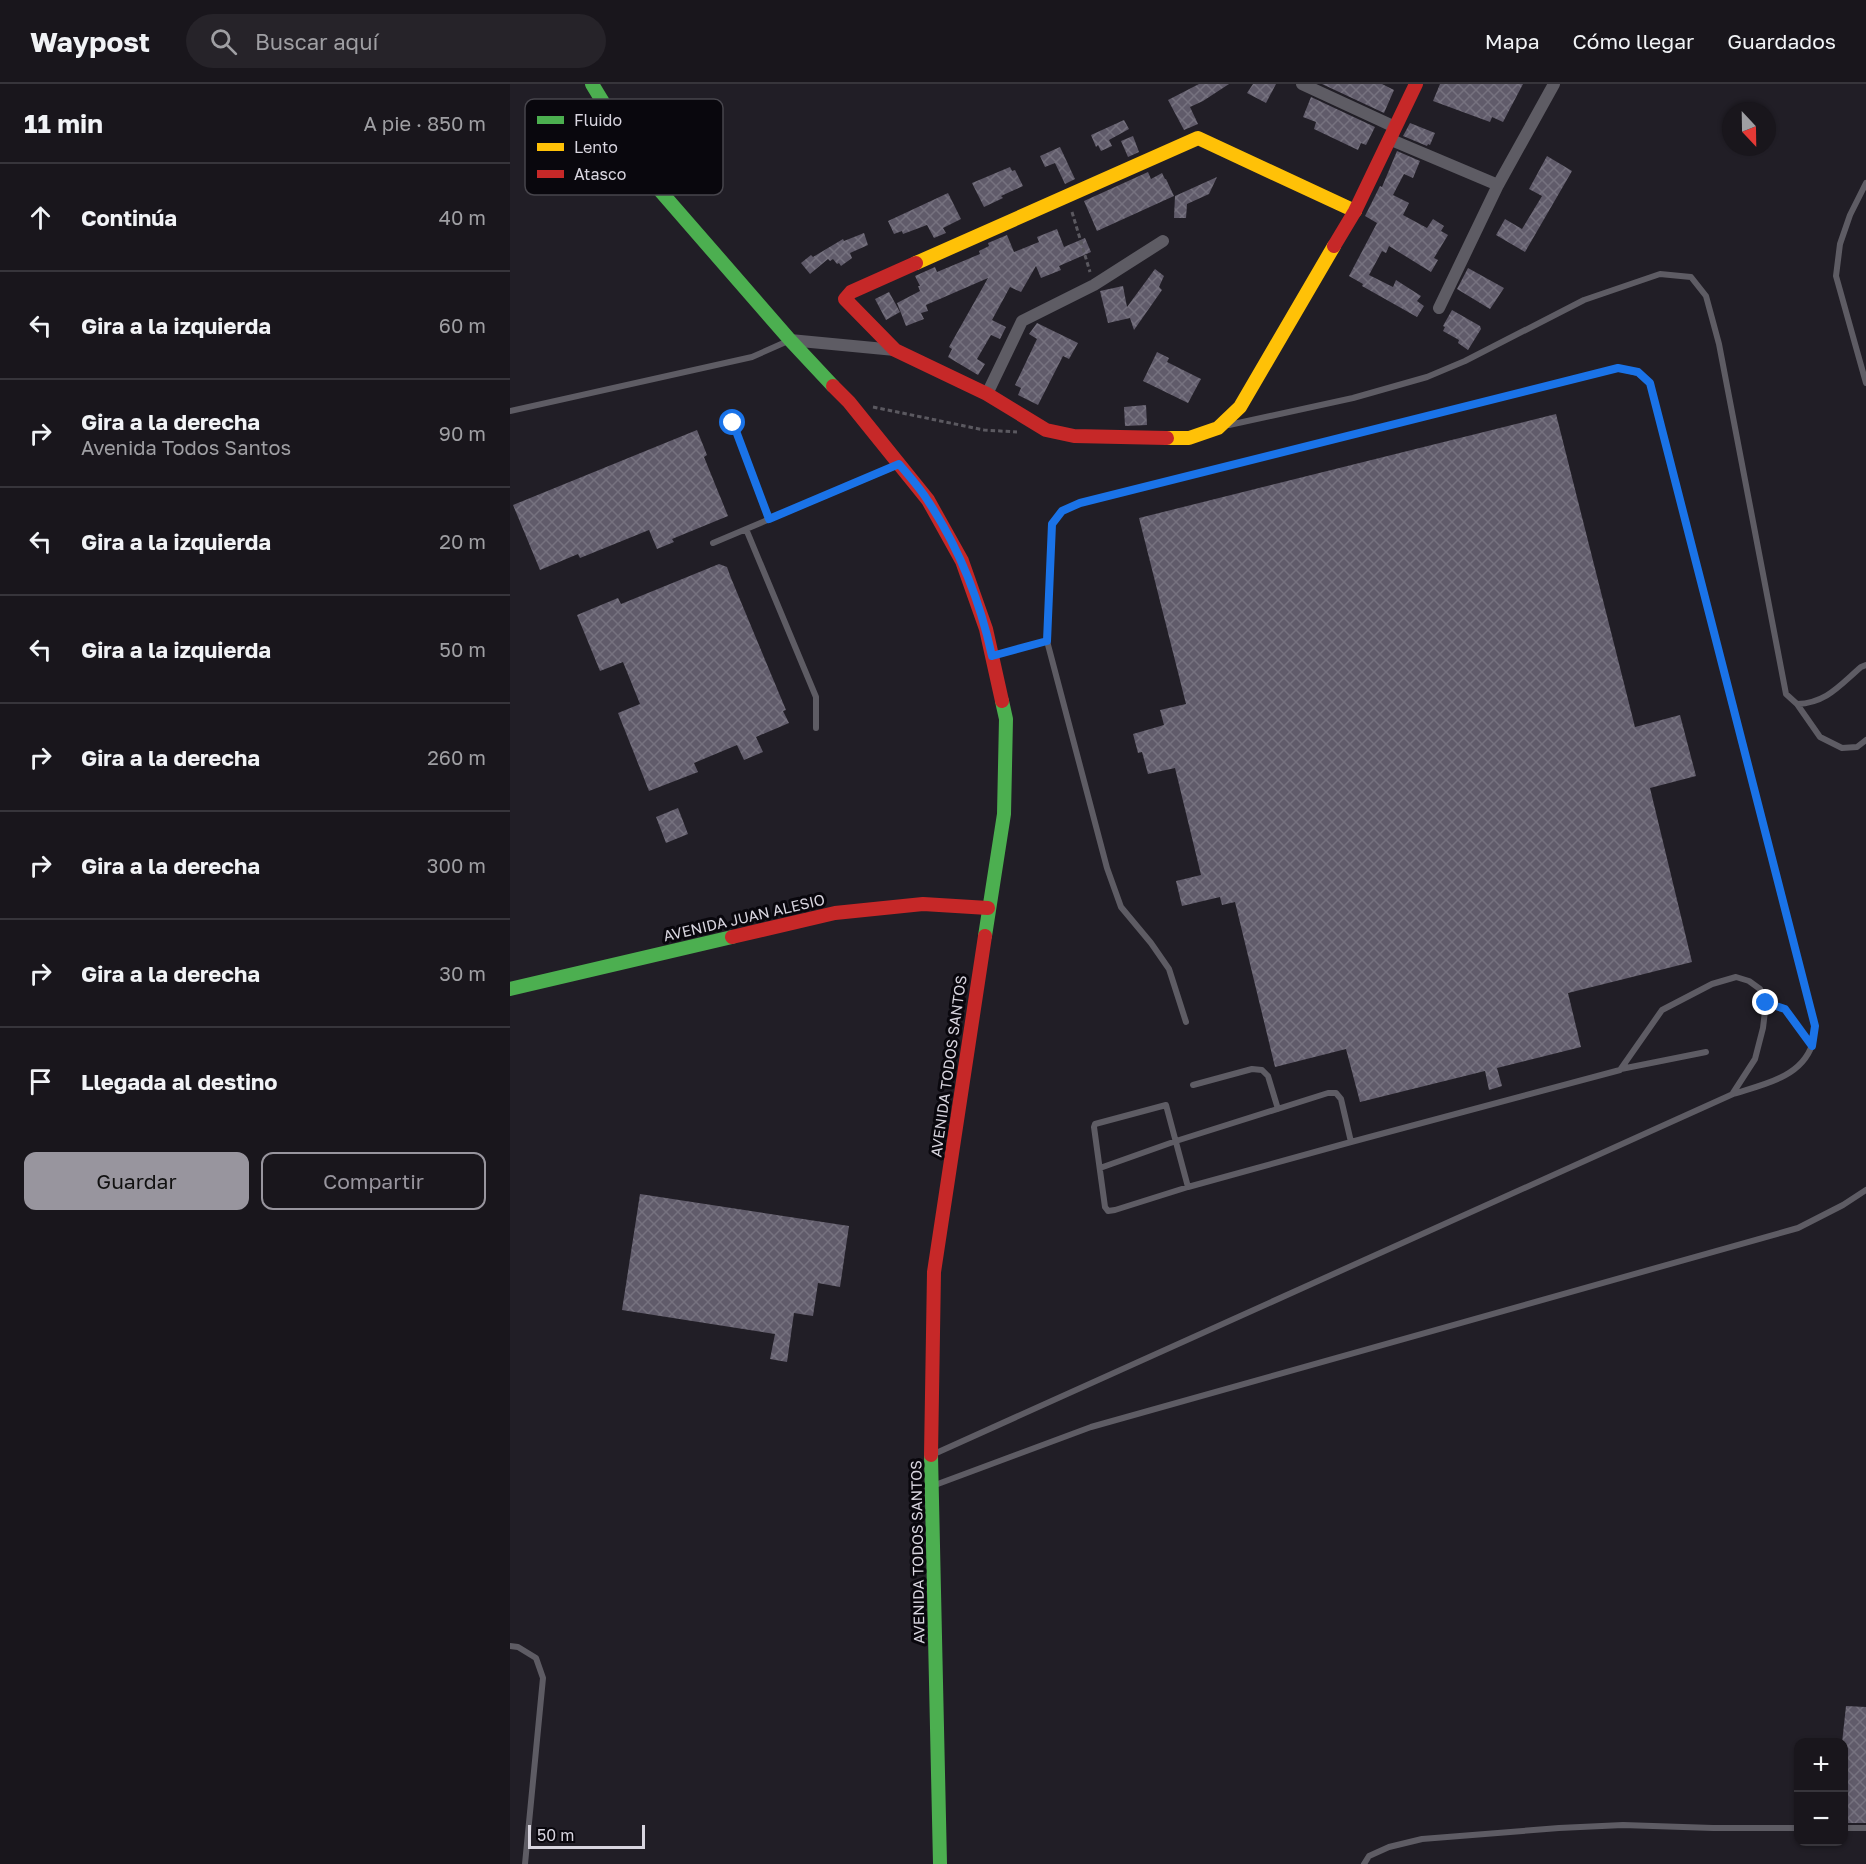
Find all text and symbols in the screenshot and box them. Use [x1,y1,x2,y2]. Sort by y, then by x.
search box [186,14,606,68]
text: Waypost [30,25,150,58]
icon: search [207,25,240,58]
text: Buscar aquí [255,28,378,55]
text: Mapa [1485,28,1540,54]
text: Cómo llegar [1573,28,1694,54]
text: Guardados [1727,28,1836,54]
legend [525,99,723,195]
north arrow [1722,102,1776,156]
text: 11 min [24,108,103,139]
text: Fluido [574,110,622,130]
text: A pie · 850 m [363,111,486,135]
text: Lento [574,137,618,157]
text: Atasco [574,164,626,184]
icon: ahead [24,201,57,234]
text: Continúa [81,204,177,231]
text: 40 m [439,205,486,229]
icon: left [24,309,57,342]
text: Gira a la izquierda [81,312,271,339]
text: 60 m [439,313,486,337]
text: Gira a la derecha [81,408,260,435]
route start [719,409,745,435]
icon: right [24,417,57,450]
text: 90 m [439,421,486,445]
text: Avenida Todos Santos [81,435,291,459]
icon: left [24,525,57,558]
text: Gira a la izquierda [81,528,271,555]
text: 20 m [439,529,486,553]
icon: left [24,633,57,666]
text: Gira a la izquierda [81,636,271,663]
text: 50 m [439,637,486,661]
icon: right [24,741,57,774]
text: Gira a la derecha [81,744,260,771]
text: 260 m [427,745,486,769]
icon: right [24,849,57,882]
text: Gira a la derecha [81,852,260,879]
text: 300 m [427,853,486,877]
street label: AVENIDA JUAN ALESIO [661,890,827,944]
icon: right [24,957,57,990]
text: Gira a la derecha [81,960,260,987]
text: 30 m [439,961,486,985]
street label: AVENIDA TODOS SANTOS [926,974,970,1158]
route end [1752,989,1778,1015]
icon: arrive [24,1065,57,1098]
text: Llegada al destino [81,1068,278,1095]
button: Guardar [24,1152,249,1210]
button: Compartir [261,1152,486,1210]
street label: AVENIDA TODOS SANTOS [906,1460,928,1644]
map controls [1794,1738,1848,1846]
button: + [1794,1738,1848,1792]
button: − [1794,1792,1848,1846]
scale bar [528,1822,645,1850]
text: 50 m [537,1825,574,1845]

